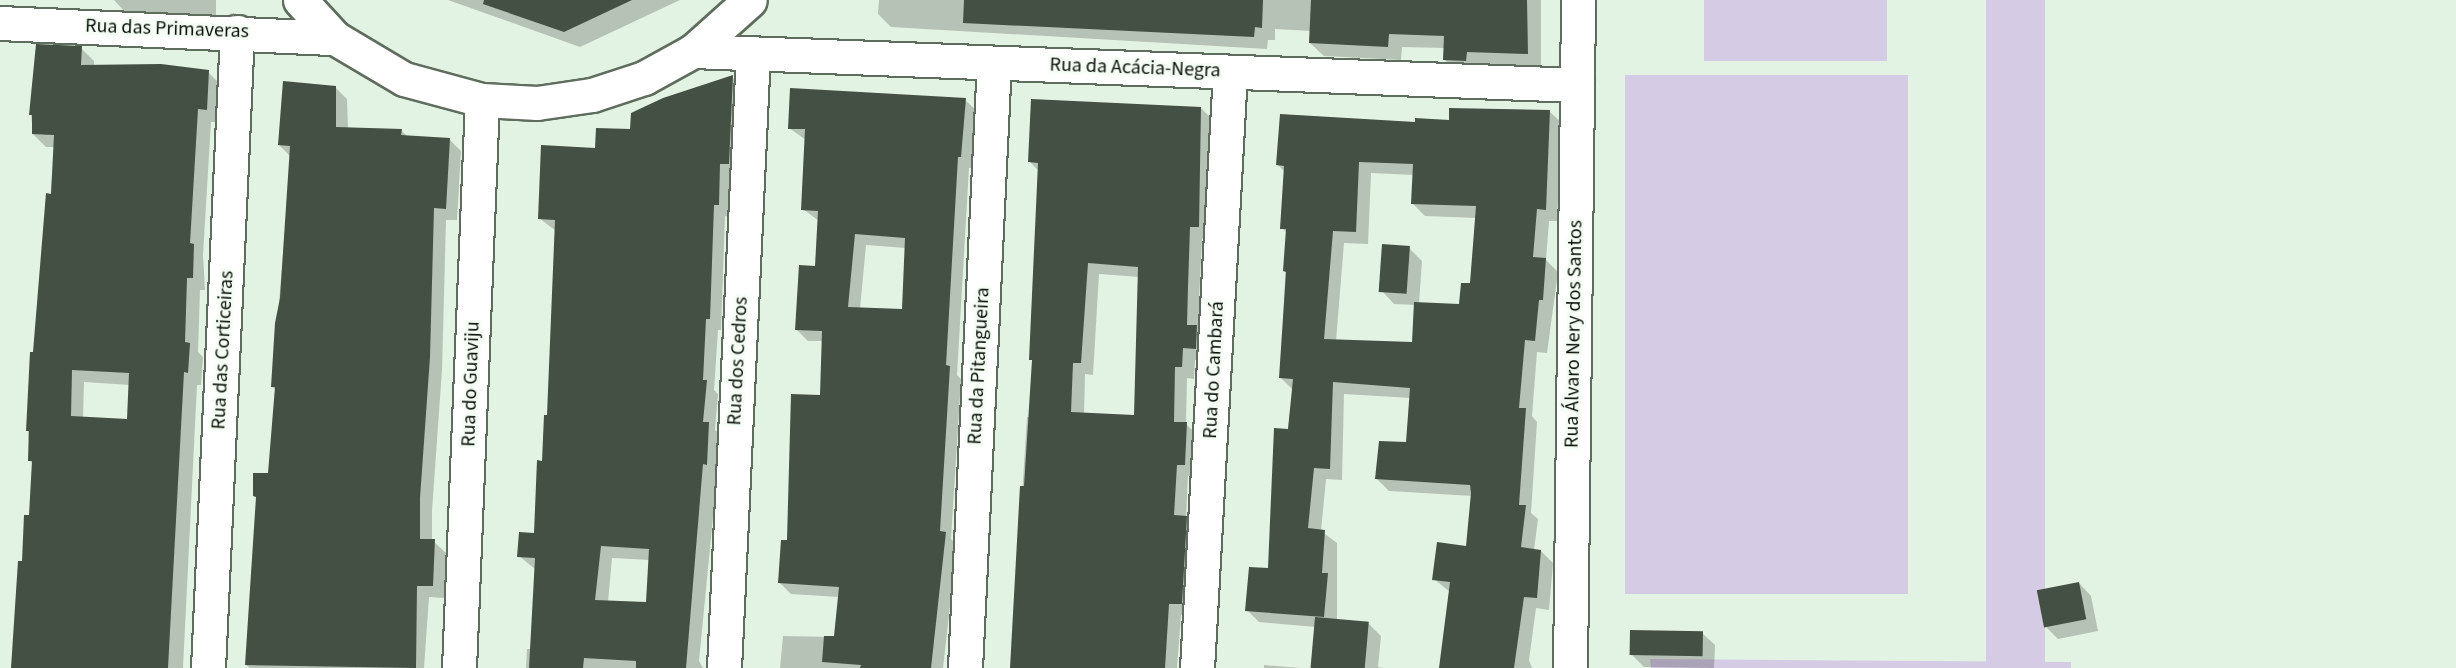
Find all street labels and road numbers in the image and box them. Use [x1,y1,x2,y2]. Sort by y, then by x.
street label: Rua das Primaveras [85,14,249,44]
street label: Rua da Acácia-Negra [1049,53,1221,83]
street label: Rua Álvaro Nery dos Santos [1560,220,1588,448]
street label: Rua das Corticeiras [207,270,239,430]
street label: Rua da Pitangueira [963,287,995,445]
street label: Rua dos Cedros [723,296,753,426]
street label: Rua do Cambará [1198,301,1230,439]
street label: Rua do Guaviju [457,321,485,447]

